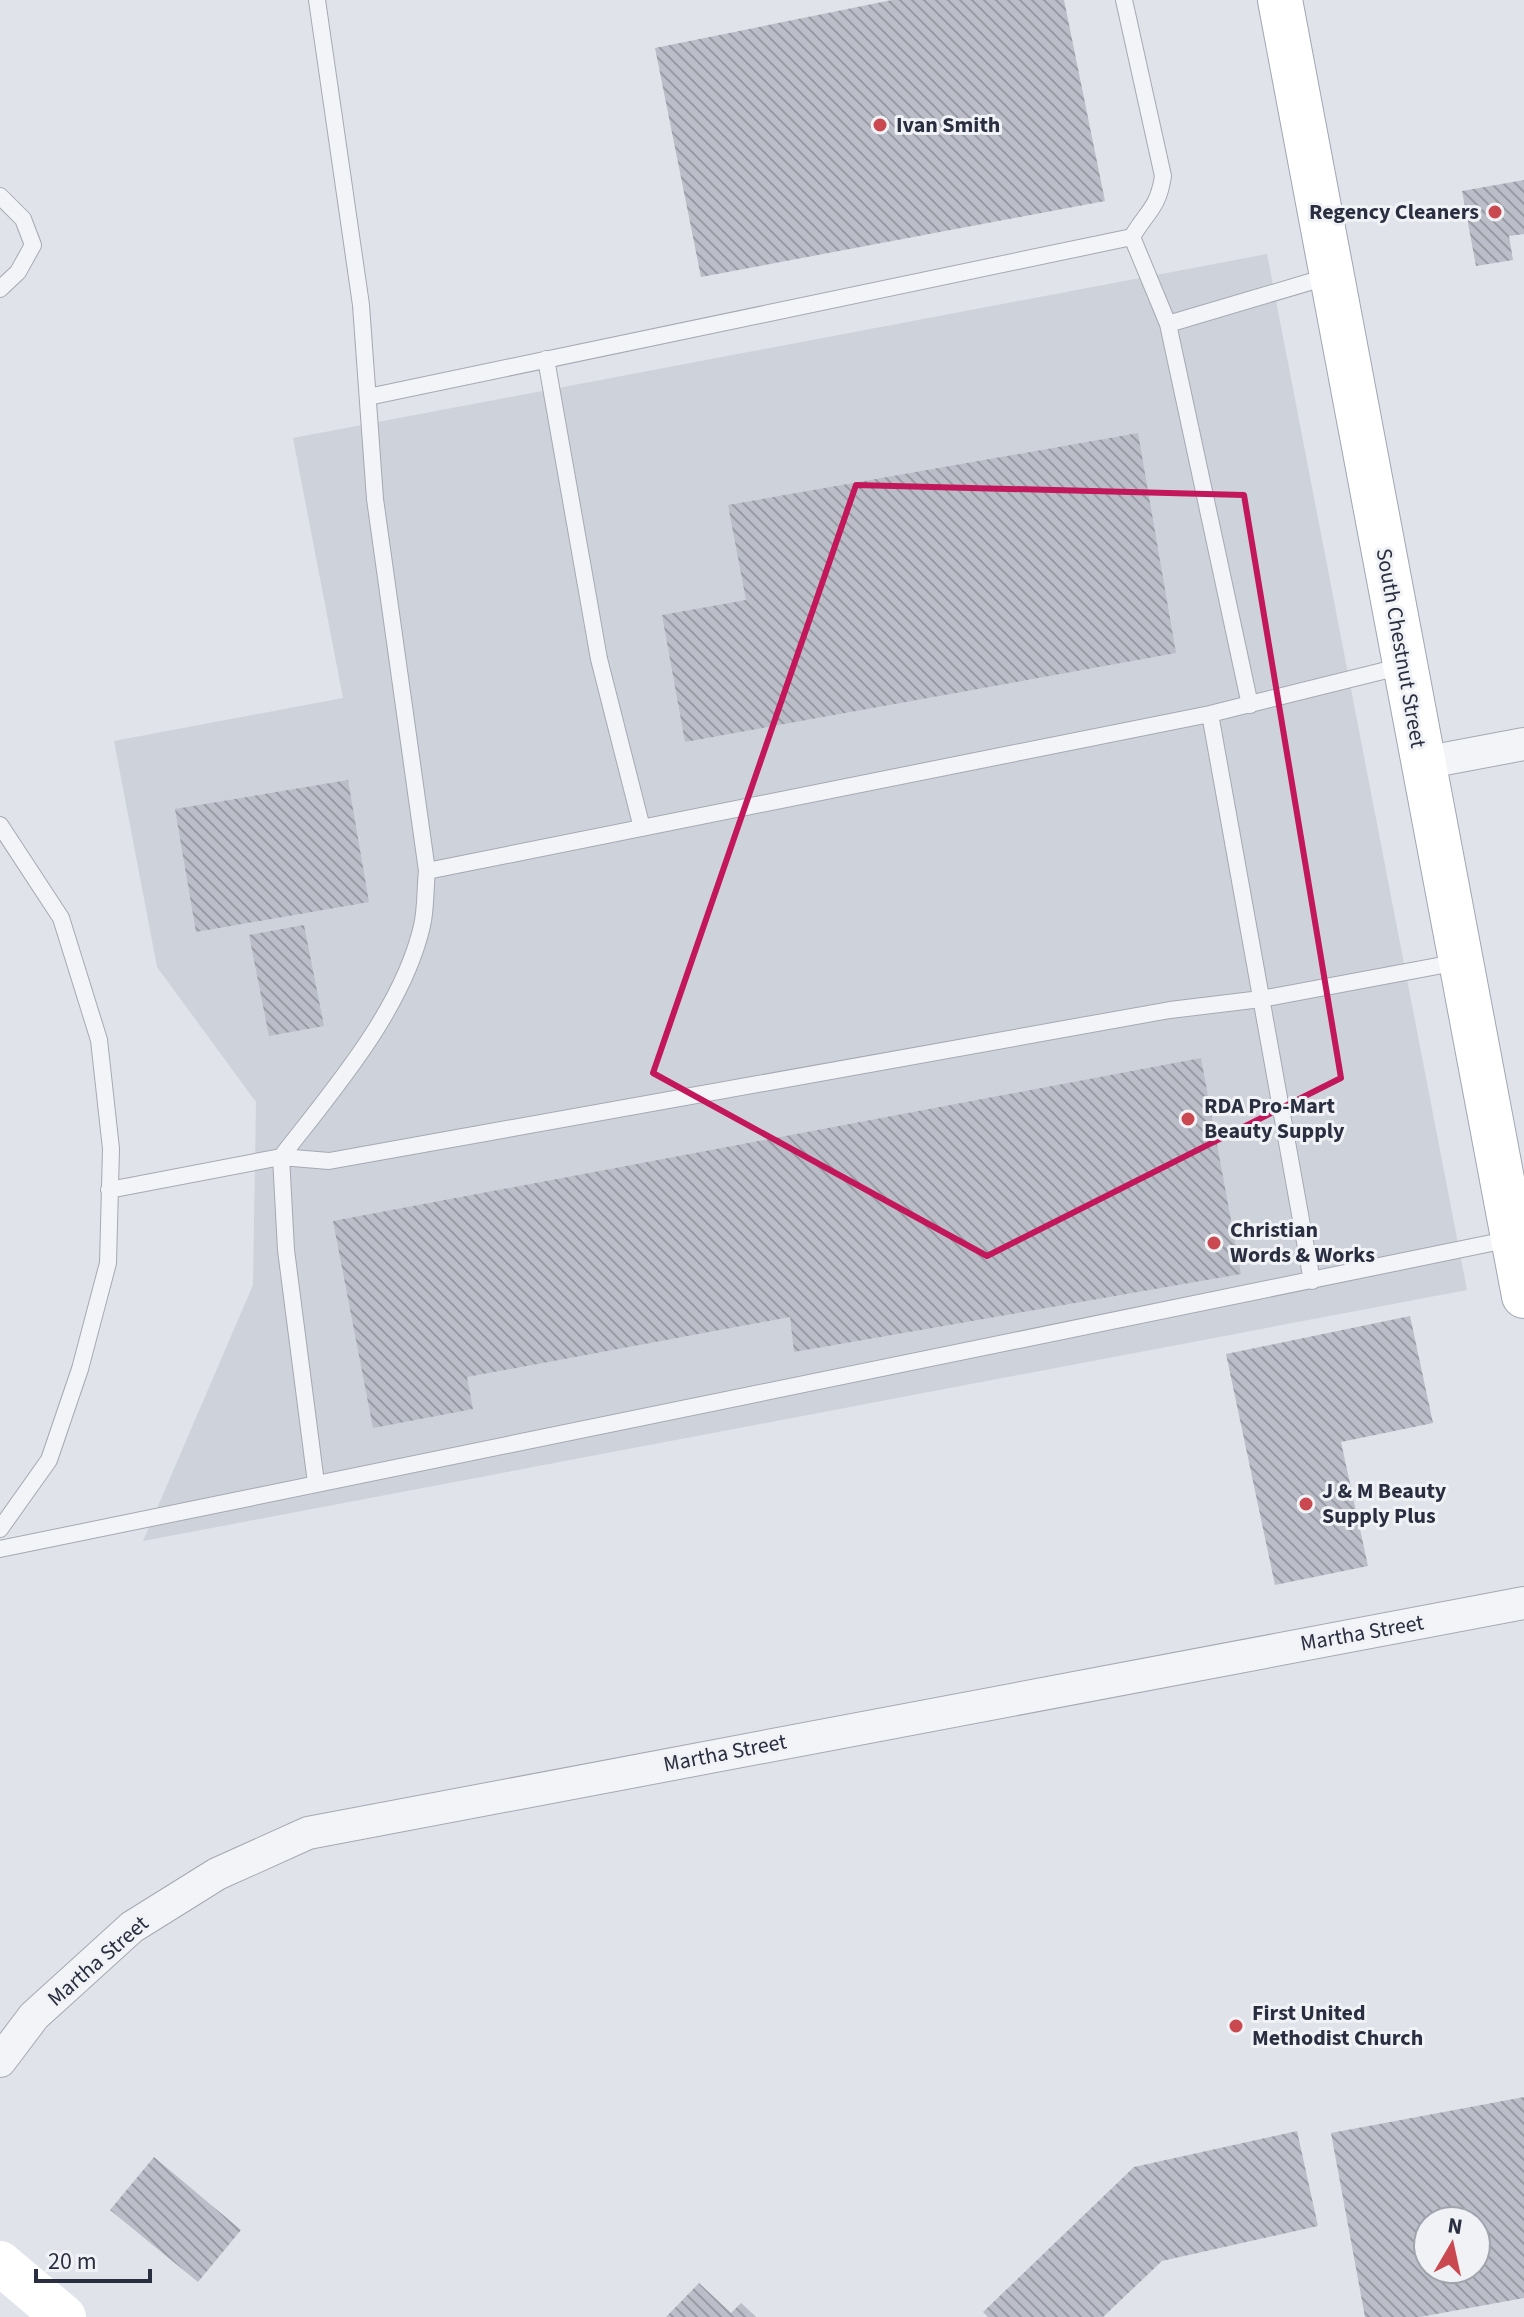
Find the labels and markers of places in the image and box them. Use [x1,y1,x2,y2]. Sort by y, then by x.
place label: Ivan Smith [896,109,1000,141]
marker: Ivan Smith [871,116,889,134]
place label: Regency Cleaners [1309,196,1479,228]
marker: Regency Cleaners [1486,203,1504,221]
place label: RDA Pro-Mart Beauty Supply [1204,1090,1345,1147]
marker: RDA Pro-Mart Beauty Supply [1179,1110,1197,1128]
place label: Christian Words & Works [1230,1214,1375,1271]
marker: Christian Words & Works [1205,1234,1223,1252]
place label: J & M Beauty Supply Plus [1322,1475,1447,1532]
marker: J & M Beauty Supply Plus [1297,1495,1315,1513]
place label: First United Methodist Church [1252,1997,1423,2054]
marker: First United Methodist Church [1227,2017,1245,2035]

